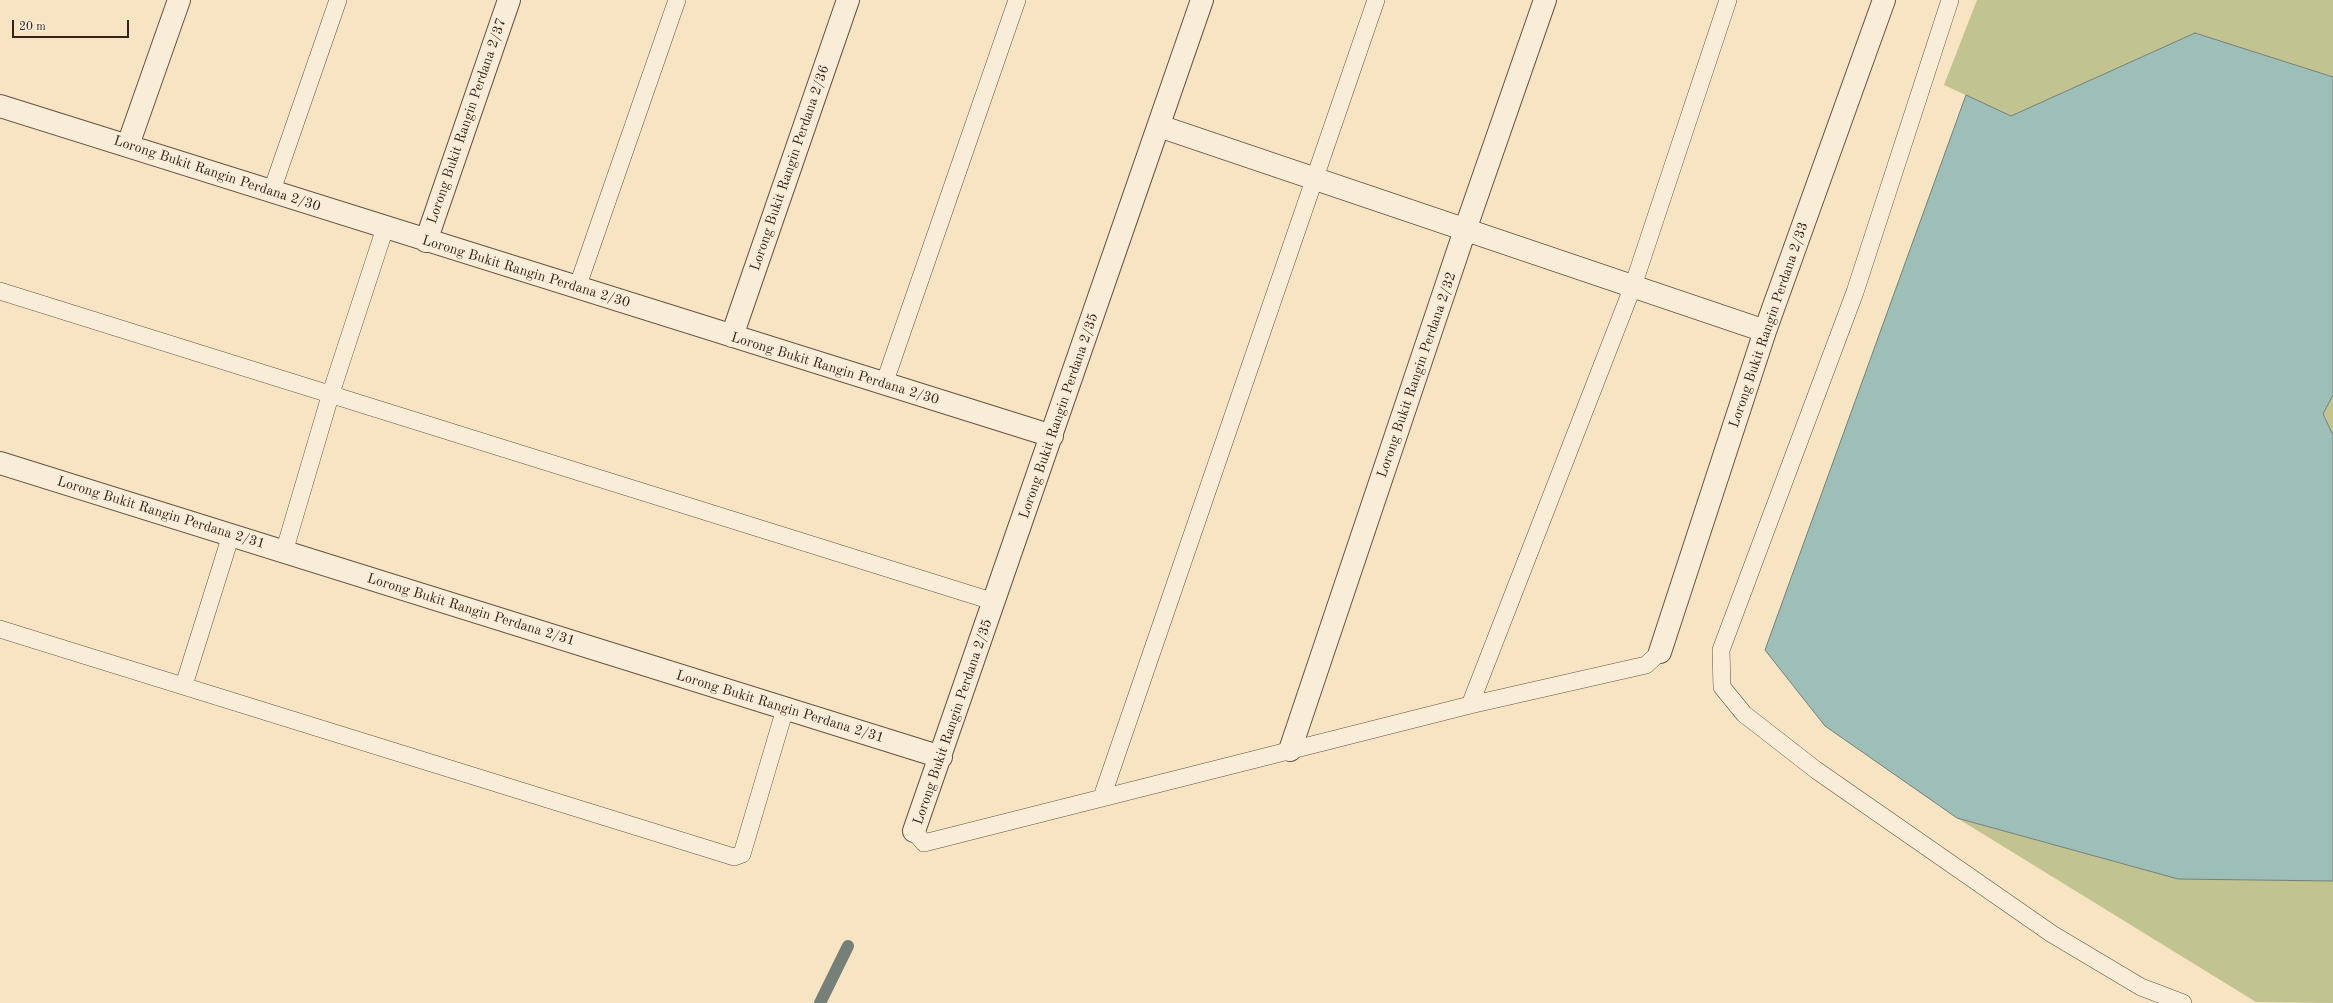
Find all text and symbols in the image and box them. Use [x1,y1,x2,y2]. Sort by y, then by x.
scale bar [14,12,131,38]
street label: Lorong Bukit Rangin Perdana 2/37 [424,16,510,226]
text: 20 m [19,21,46,33]
street label: Lorong Bukit Rangin Perdana 2/36 [747,63,833,273]
street label: Lorong Bukit Rangin Perdana 2/30 [111,133,323,215]
street label: Lorong Bukit Rangin Perdana 2/33 [1726,220,1812,430]
street label: Lorong Bukit Rangin Perdana 2/30 [420,232,632,312]
street label: Lorong Bukit Rangin Perdana 2/32 [1374,270,1460,480]
street label: Lorong Bukit Rangin Perdana 2/35 [1016,311,1102,521]
street label: Lorong Bukit Rangin Perdana 2/30 [729,329,941,409]
street label: Lorong Bukit Rangin Perdana 2/31 [55,473,267,553]
street label: Lorong Bukit Rangin Perdana 2/31 [365,570,577,650]
street label: Lorong Bukit Rangin Perdana 2/35 [910,617,996,827]
street label: Lorong Bukit Rangin Perdana 2/31 [674,667,886,747]

